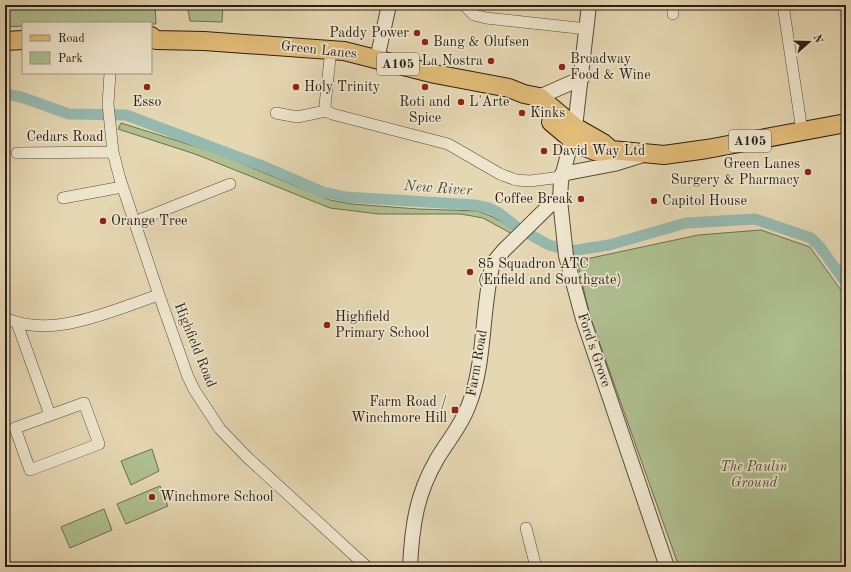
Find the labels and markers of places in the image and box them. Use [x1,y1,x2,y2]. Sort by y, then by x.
place label: Paddy Power [329,26,409,40]
marker: Paddy Power [412,28,422,38]
place label: Bang & Olufsen [433,35,530,49]
marker: Bang & Olufsen [420,37,430,47]
place label: Broadway Food & Wine [570,52,651,82]
place label: La Nostra [421,54,483,68]
marker: La Nostra [486,56,496,66]
marker: Broadway Food & Wine [557,62,567,72]
place label: Holy Trinity [304,80,381,94]
marker: Esso [142,82,152,92]
marker: Holy Trinity [291,82,301,92]
marker: Roti and Spice [420,82,430,92]
place label: Esso [133,95,161,109]
place label: Roti and Spice [399,95,451,125]
place label: L'Arte [469,95,510,109]
marker: L'Arte [456,97,466,107]
place label: Kinks [530,106,565,120]
marker: Kinks [517,108,527,118]
place label: David Way Ltd [552,144,645,158]
marker: David Way Ltd [539,146,549,156]
place label: Green Lanes Surgery & Pharmacy [671,157,801,187]
marker: Green Lanes Surgery & Pharmacy [803,167,813,177]
place label: Coffee Break [495,192,573,206]
marker: Coffee Break [576,194,586,204]
place label: Capitol House [662,194,747,208]
marker: Capitol House [649,196,659,206]
place label: Orange Tree [111,214,188,228]
marker: Orange Tree [98,216,108,226]
place label: 85 Squadron ATC (Enfield and Southgate) [478,257,622,287]
marker: 85 Squadron ATC (Enfield and Southgate) [465,267,475,277]
place label: Highfield Primary School [335,310,429,340]
marker: Highfield Primary School [322,320,332,330]
place label: Farm Road / Winchmore Hill [351,395,447,425]
marker: Farm Road / Winchmore Hill [450,405,460,415]
place label: Winchmore School [160,490,274,504]
marker: Winchmore School [147,492,157,502]

